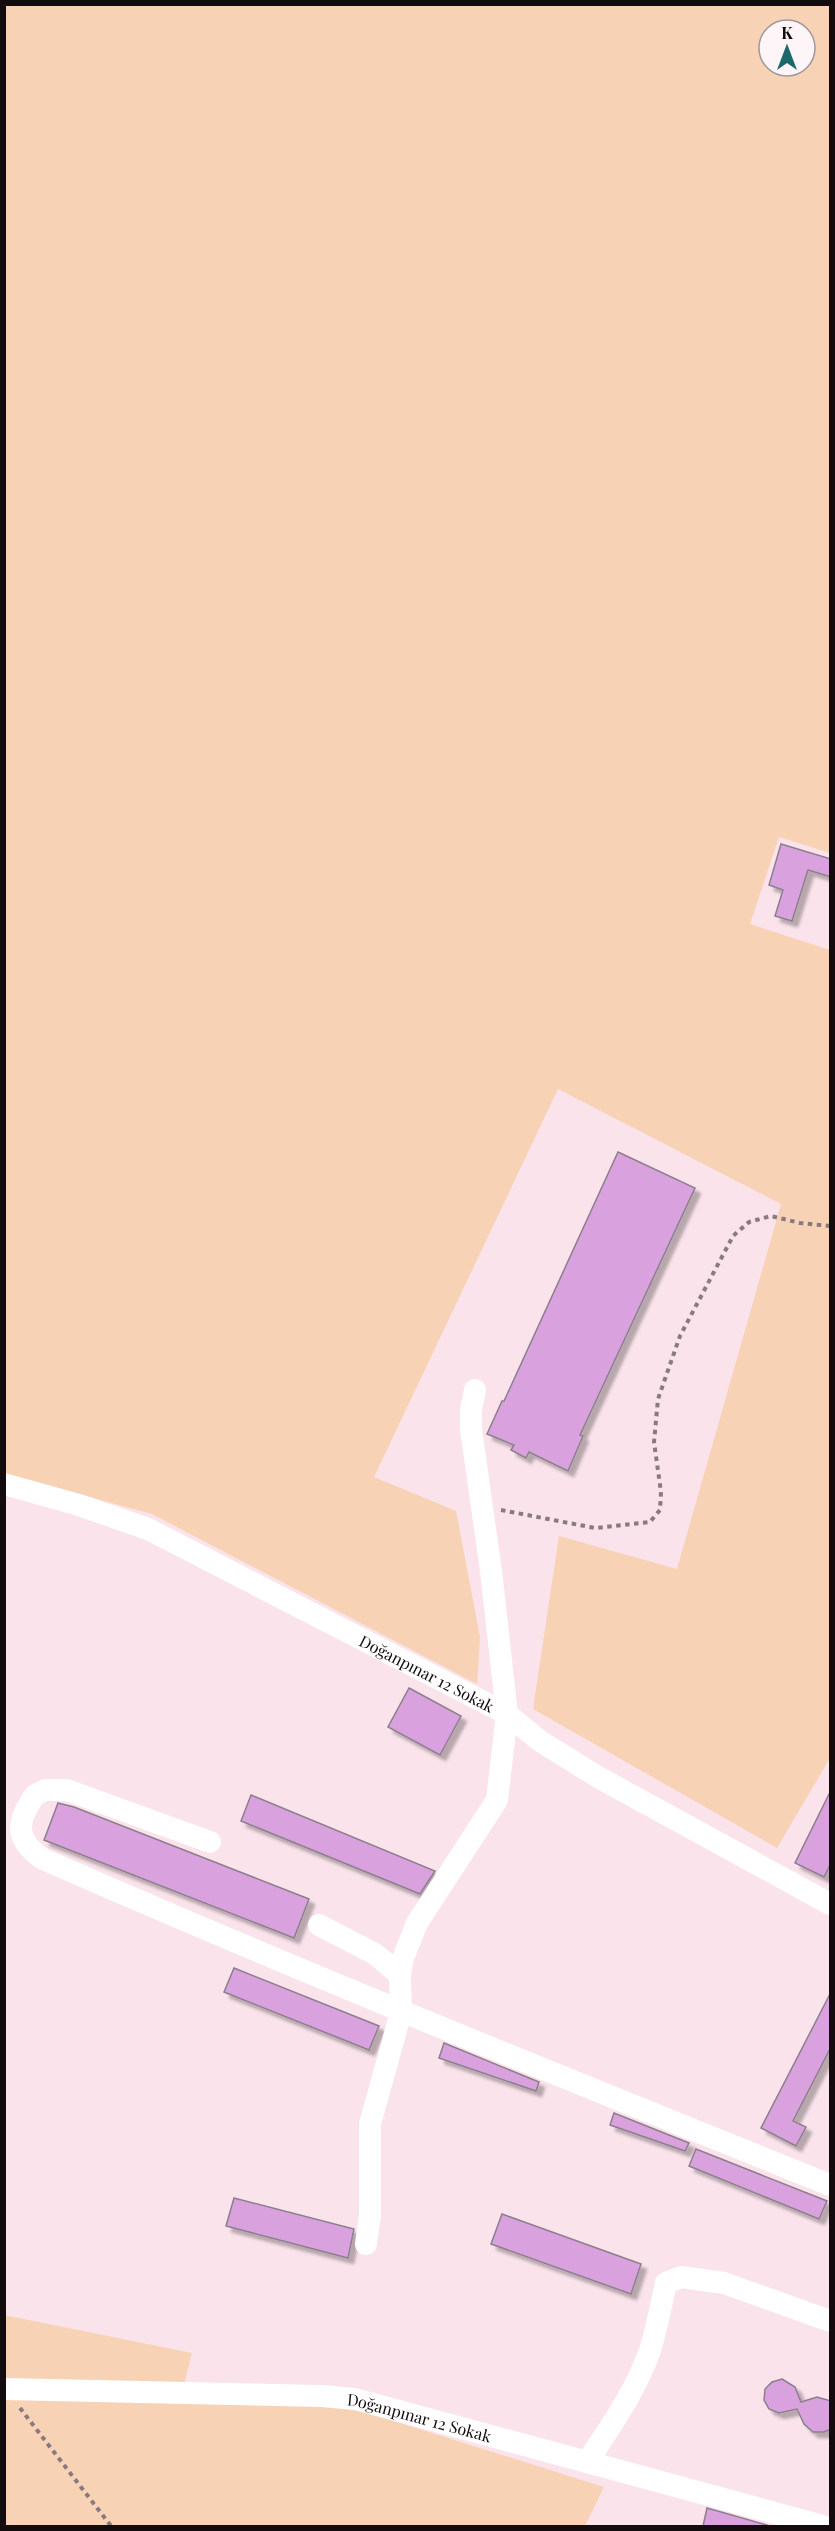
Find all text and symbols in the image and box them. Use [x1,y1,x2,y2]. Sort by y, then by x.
north arrow [757,18,817,78]
text: K [781,22,793,43]
street label: Doğanpınar 12 Sokak [356,1629,498,1716]
street label: Doğanpınar 12 Sokak [346,2388,494,2446]

